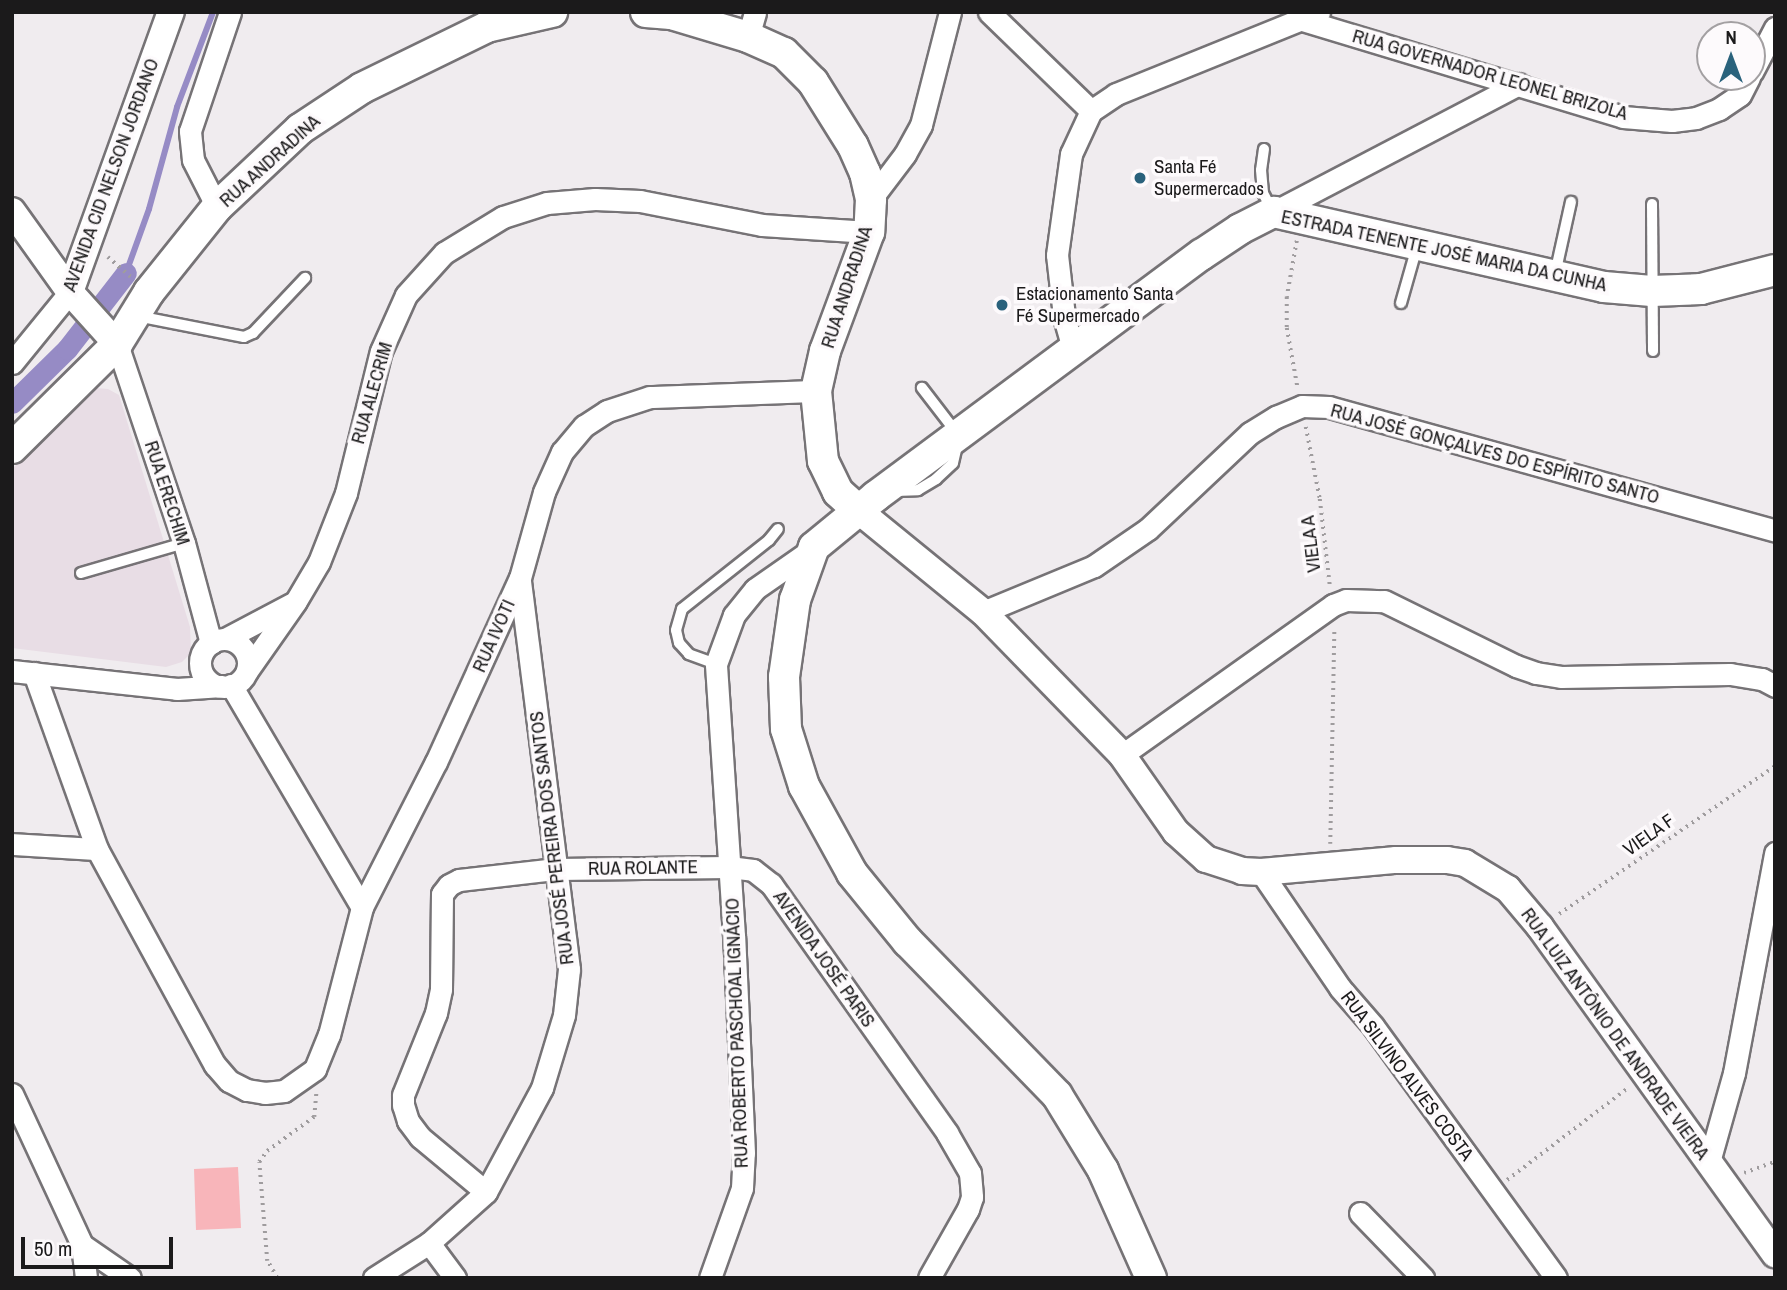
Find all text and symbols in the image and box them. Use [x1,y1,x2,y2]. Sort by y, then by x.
north arrow [1696,21,1766,91]
text: N [1725,24,1737,50]
street label: RUA GOVERNADOR LEONEL BRIZOLA [1349,25,1631,125]
street label: AVENIDA CID NELSON JORDANO [58,55,164,295]
street label: RUA ANDRADINA [214,109,326,213]
place label: Santa Fé Supermercados [1154,156,1264,200]
marker: Santa Fé Supermercados [1132,170,1148,186]
street label: ESTRADA TENENTE JOSÉ MARIA DA CUNHA [1278,205,1610,297]
street label: RUA ANDRADINA [816,222,878,352]
place label: Estacionamento Santa Fé Supermercado [1016,283,1174,327]
marker: Estacionamento Santa Fé Supermercado [994,297,1010,313]
street label: RUA ALECRIM [346,339,398,447]
street label: RUA JOSÉ GONÇALVES DO ESPÍRITO SANTO [1328,399,1662,509]
street label: RUA ERECHIM [139,438,195,548]
street label: VIELA A [1296,513,1326,575]
street label: RUA IVOTI [468,596,520,676]
street label: RUA JOSÉ PEREIRA DOS SANTOS [525,709,579,967]
street label: VIELA F [1619,809,1679,861]
street label: RUA ROLANTE [587,856,699,880]
street label: AVENIDA JOSÉ PARIS [768,886,880,1032]
street label: RUA ROBERTO PASCHOAL IGNÁCIO [721,897,753,1169]
street label: RUA LUIZ ANTÔNIO DE ANDRADE VIEIRA [1515,903,1715,1165]
street label: RUA SILVINO ALVES COSTA [1335,986,1479,1166]
scale bar [24,1224,177,1268]
text: 50 m [34,1234,72,1263]

